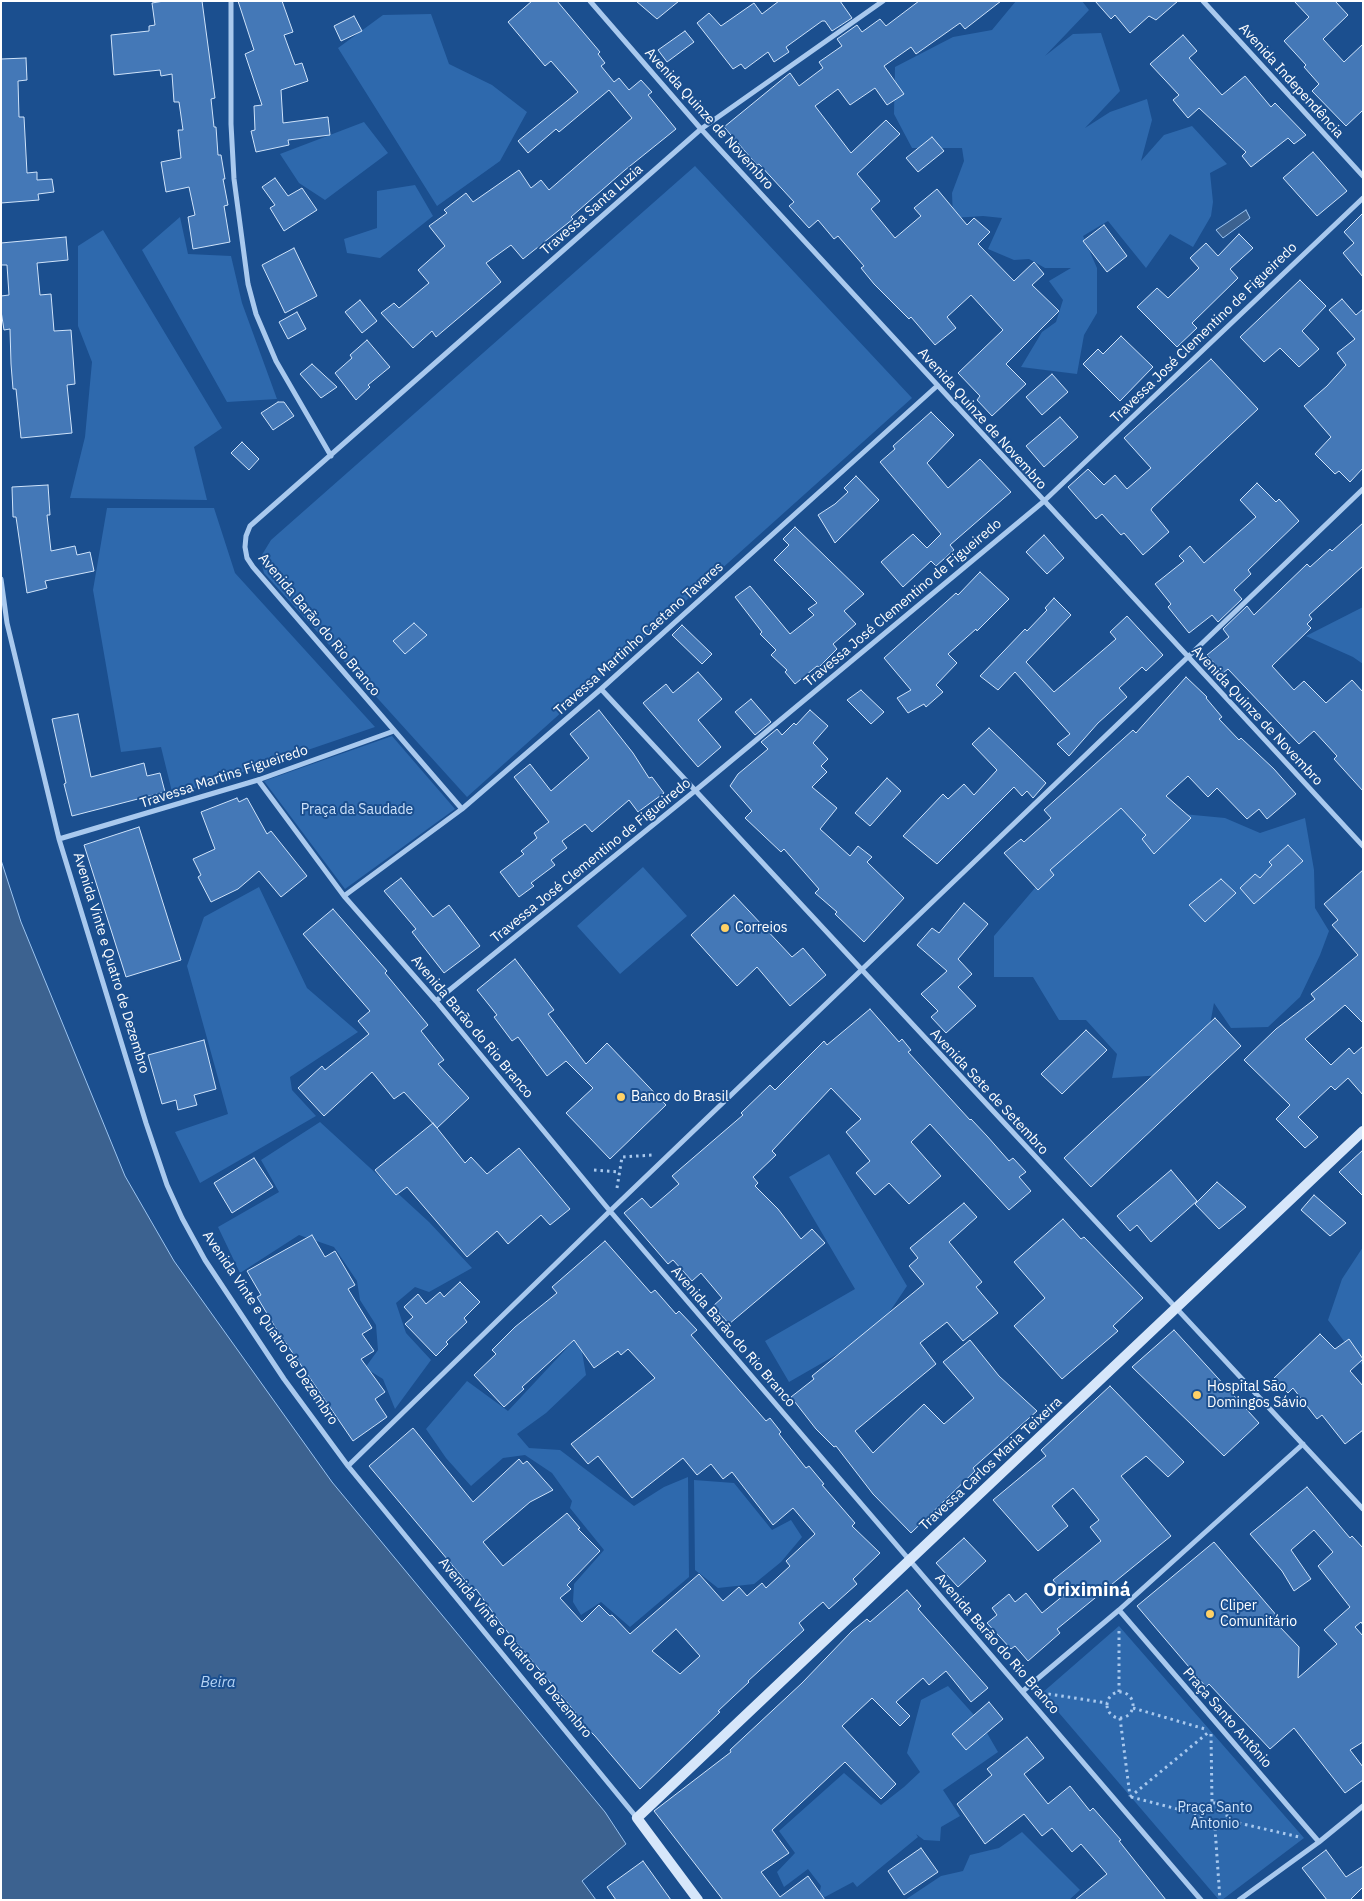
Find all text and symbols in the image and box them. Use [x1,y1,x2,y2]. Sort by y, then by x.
street label: Avenida Independência [1235,20,1347,142]
street label: Avenida Quinze de Novembro [641,45,777,193]
street label: Travessa Santa Luzia [537,161,647,259]
street label: Travessa José Clementino de Figueiredo [1107,239,1301,427]
street label: Avenida Quinze de Novembro [914,345,1050,493]
street label: Travessa José Clementino de Figueiredo [801,515,1005,691]
street label: Avenida Barão do Rio Branco [254,550,384,700]
street label: Travessa Martinho Caetano Tavares [551,559,727,719]
street label: Avenida Quinze de Novembro [1188,643,1326,789]
street label: Travessa Martins Figueiredo [138,742,310,812]
street label: Travessa José Clementino de Figueiredo [488,775,694,947]
park label: Praça da Saudade [301,802,413,818]
street label: Avenida Vinte e Quatro de Dezembro [69,850,153,1076]
place label: Correios [735,920,788,936]
marker: Correios [719,922,731,934]
street label: Avenida Barão do Rio Branco [407,952,537,1102]
street label: Avenida Sete de Setembro [926,1026,1052,1158]
place label: Banco do Brasil [631,1089,729,1105]
marker: Banco do Brasil [615,1091,627,1103]
street label: Avenida Vinte e Quatro de Dezembro [199,1228,341,1428]
street label: Avenida Barão do Rio Branco [667,1263,799,1411]
place label: Hospital São Domingos Sávio [1207,1379,1307,1411]
marker: Hospital São Domingos Sávio [1191,1389,1203,1401]
street label: Travessa Carlos Maria Teixeira [916,1393,1066,1535]
street label: Avenida Vinte e Quatro de Dezembro [435,1554,595,1742]
street label: Avenida Barão do Rio Branco [931,1570,1063,1718]
district label: Oriximiná [1043,1580,1131,1602]
place label: Cliper Comunitário [1220,1598,1297,1630]
marker: Cliper Comunitário [1204,1608,1216,1620]
street label: Praça Santo Antônio [1179,1664,1275,1772]
water label: Beira [200,1674,236,1692]
park label: Praça Santo Antonio [1178,1800,1252,1832]

